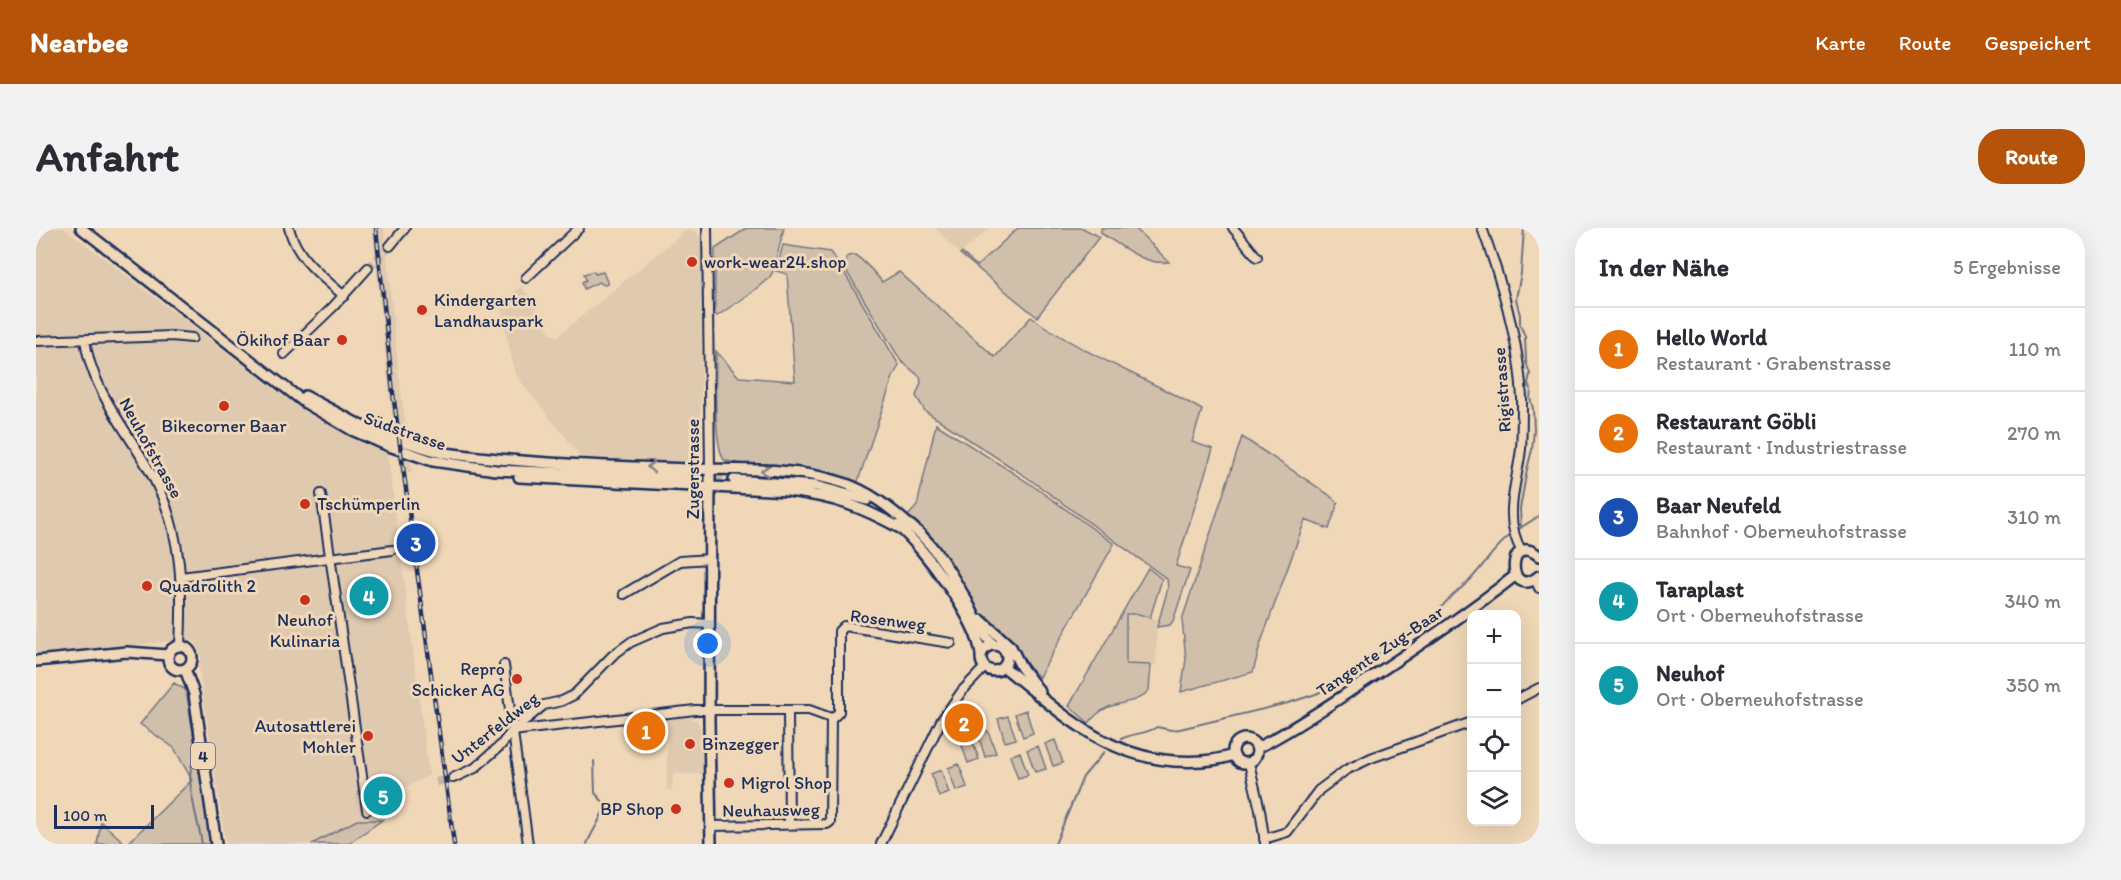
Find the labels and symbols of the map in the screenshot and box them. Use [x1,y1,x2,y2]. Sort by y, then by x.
place label: work-wear24.shop [704,251,846,273]
marker: work-wear24.shop [685,255,699,269]
place label: Kindergarten Landhauspark [434,289,544,332]
marker: Kindergarten Landhauspark [415,303,429,317]
place label: Ökihof Baar [236,329,331,351]
marker: Ökihof Baar [335,333,349,347]
street label: Rigistrasse [1488,347,1516,433]
street label: Neuhofstrasse [114,394,188,502]
marker: Bikecorner Baar [217,399,231,413]
street label: Südstrasse [361,407,449,455]
place label: Bikecorner Baar [161,415,287,437]
street label: Zugerstrasse [682,419,704,519]
one-way arrow [647,461,656,474]
one-way arrow [761,464,770,477]
place label: Tschümperlin [317,493,421,515]
marker: Tschümperlin [298,497,312,511]
pin: 3 [396,520,436,566]
pin: 4 [350,574,388,619]
place label: Quadrolith 2 [159,575,256,597]
marker: Quadrolith 2 [140,579,154,593]
marker: Neuhof Kulinaria [298,593,312,607]
street label: Tangente Zug-Baar [1312,600,1448,702]
street label: Rosenweg [849,604,928,636]
place label: Neuhof Kulinaria [270,609,340,652]
your location [693,629,722,658]
place label: Repro Schicker AG [412,658,505,701]
marker: Repro Schicker AG [510,672,524,686]
street label: Unterfeldweg [447,687,544,769]
pin: 2 [944,700,984,746]
pin: 1 [626,708,666,754]
place label: Autosattlerei Mohler [255,715,357,758]
marker: Autosattlerei Mohler [361,729,375,743]
place label: Binzegger [702,733,779,755]
marker: Binzegger [683,737,697,751]
road number: 4 [191,743,215,769]
place label: Migrol Shop [741,772,832,794]
pin: 5 [364,774,402,818]
marker: Migrol Shop [722,776,736,790]
place label: BP Shop [600,798,664,820]
street label: Neuhausweg [722,798,821,822]
scale bar [54,802,154,830]
marker: BP Shop [669,802,683,816]

